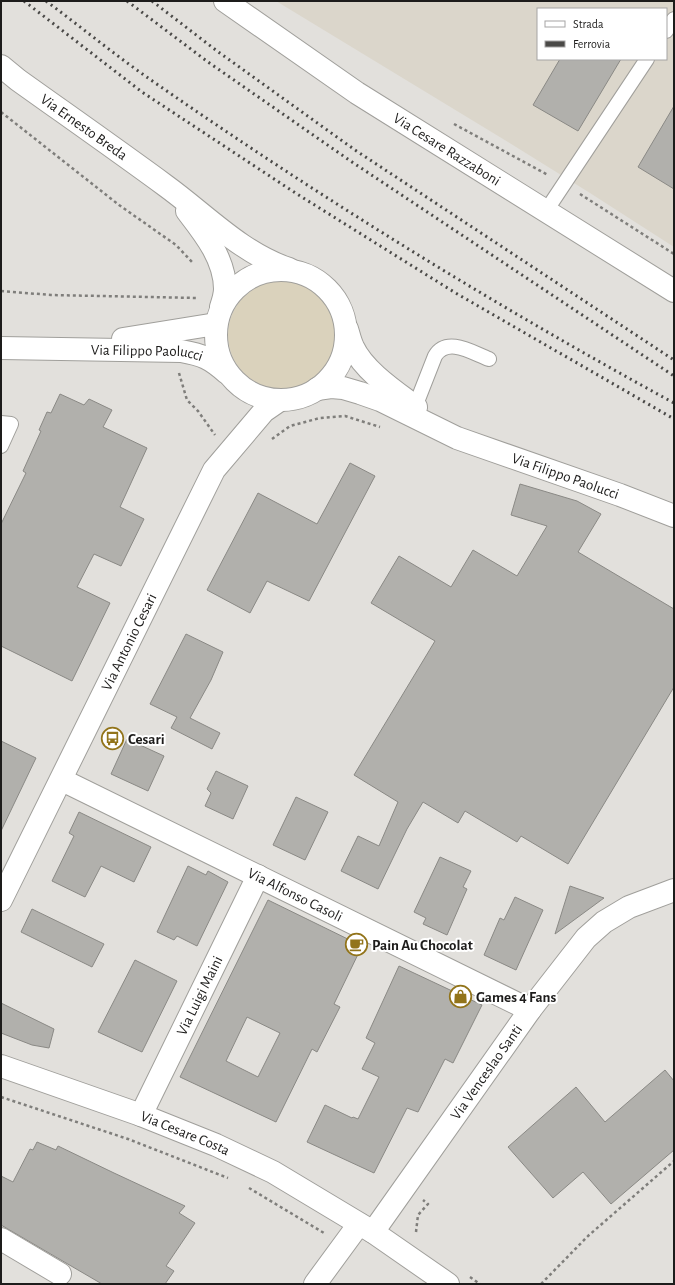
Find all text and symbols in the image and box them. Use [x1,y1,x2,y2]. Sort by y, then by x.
legend [537,8,667,60]
text: Strada [573,18,604,30]
text: Ferrovia [573,38,611,50]
street label: Via Ernesto Breda [37,91,130,163]
street label: Via Cesare Razzaboni [391,111,503,189]
street label: Via Filippo Paolucci [91,342,205,364]
street label: Via Filippo Paolucci [510,451,621,502]
street label: Via Antonio Cesari [99,591,160,693]
bus stop icon: Cesari [100,726,126,752]
place label: Cesari [128,732,165,747]
street label: Via Alfonso Casoli [245,866,345,925]
cafe icon: Pain Au Chocolat [344,932,370,958]
place label: Pain Au Chocolat [372,938,473,953]
street label: Via Luigi Maini [174,954,226,1038]
shop icon: Games 4 Fans [447,984,473,1010]
place label: Games 4 Fans [476,990,556,1005]
street label: Via Venceslao Santi [448,1022,525,1123]
street label: Via Cesare Costa [138,1109,232,1158]

